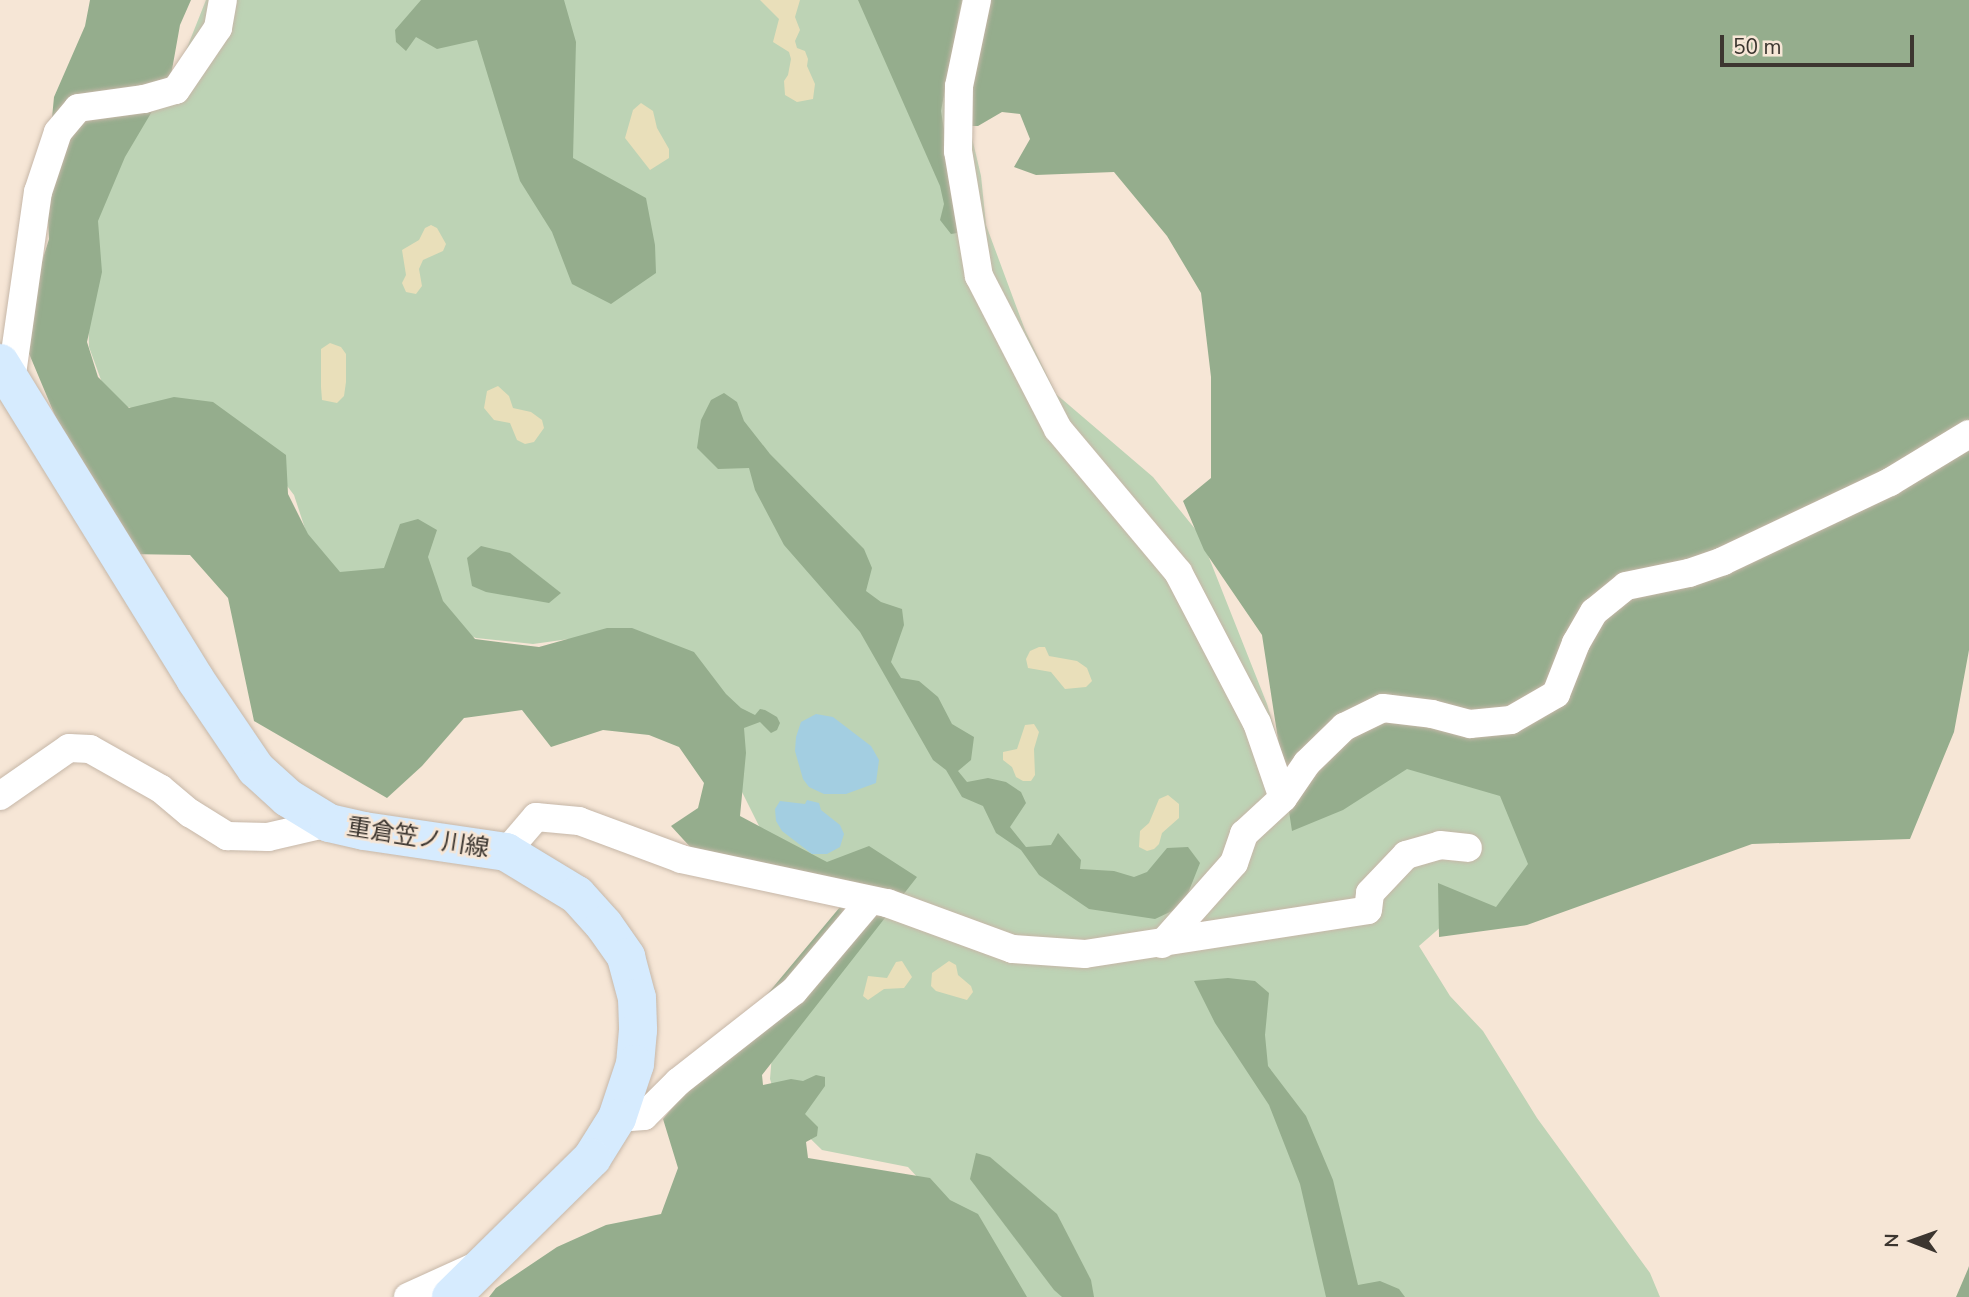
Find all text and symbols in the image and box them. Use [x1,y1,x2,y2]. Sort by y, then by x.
scale bar [1724,21,1918,65]
text: 50 m [1733,33,1782,61]
street label: 重倉笠ノ川線 [345,813,491,863]
north arrow [1878,1206,1948,1276]
text: N [1879,1233,1905,1248]

